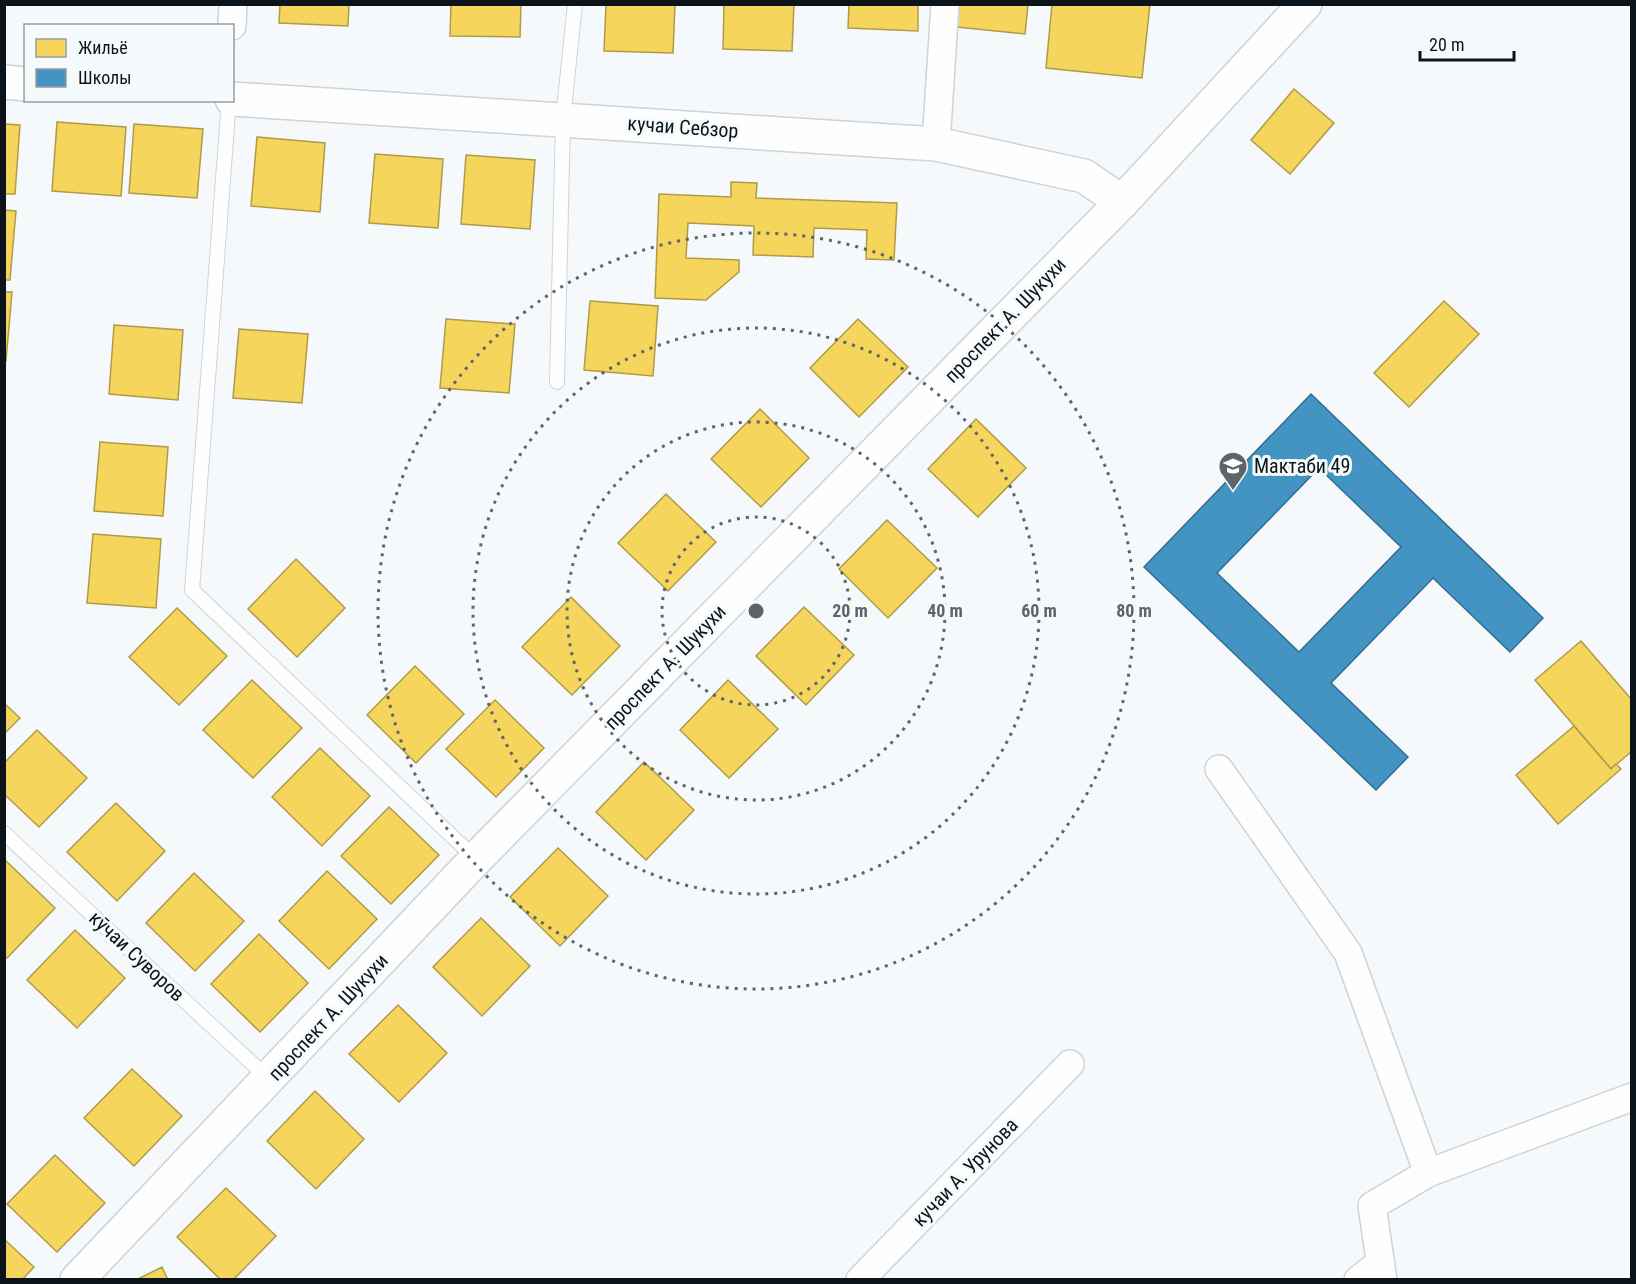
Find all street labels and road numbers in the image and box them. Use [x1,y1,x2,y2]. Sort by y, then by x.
street label: кучаи Себзор [627,111,739,143]
street label: проспект А. Шукухи [939,252,1071,388]
street label: проспект А. Шукухи [599,599,731,735]
street label: кӯчаи Суворов [84,906,190,1006]
street label: проспект А. Шукухи [263,949,393,1085]
street label: кучаи А. Урунова [907,1113,1023,1231]

